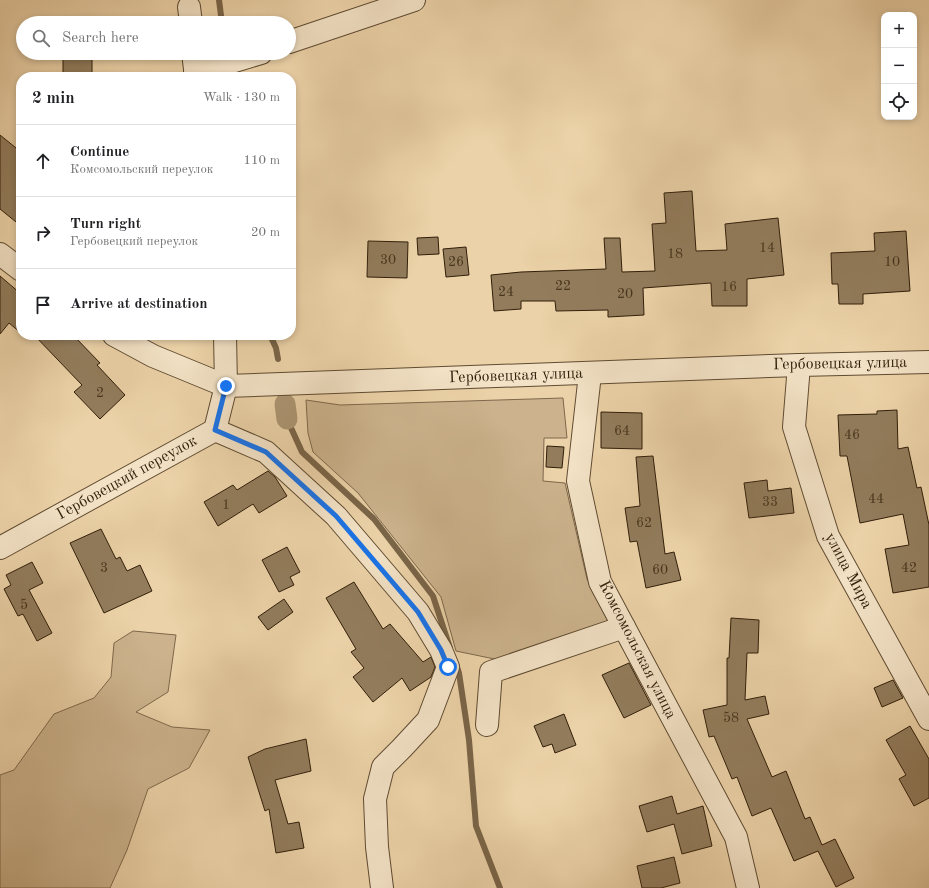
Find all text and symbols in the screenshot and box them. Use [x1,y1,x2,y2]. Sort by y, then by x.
map controls [881,12,917,120]
button: + [881,12,917,48]
search box [16,16,296,60]
icon: search [30,27,52,49]
text: Search here [62,31,139,46]
button: − [881,48,917,84]
button: locate [881,84,917,120]
text: 2 min [32,90,75,107]
text: Walk · 130 m [203,91,280,104]
text: Continue [70,145,129,160]
icon: ahead [32,150,54,172]
text: 110 m [243,154,280,167]
text: Комсомольский переулок [70,163,213,176]
text: Turn right [70,217,141,232]
icon: right [32,222,54,244]
text: 20 m [251,226,280,239]
text: Гербовецкий переулок [70,235,198,248]
house number: 14 [759,241,775,255]
house number: 18 [667,247,683,261]
house number: 30 [380,253,396,267]
house number: 26 [448,255,464,269]
house number: 10 [884,255,900,269]
house number: 22 [555,279,571,293]
house number: 16 [721,280,737,294]
house number: 24 [498,285,514,299]
house number: 20 [617,287,633,301]
icon: arrive [32,294,54,316]
text: Arrive at destination [70,297,208,312]
street label: Гербовецкая улица [773,355,907,373]
street label: Гербовецкая улица [449,366,583,386]
route end [217,377,235,395]
house number: 2 [96,386,104,400]
house number: 64 [614,424,630,438]
house number: 46 [844,428,860,442]
street label: Гербовецкий переулок [54,433,200,523]
house number: 44 [868,492,884,506]
house number: 33 [762,495,778,509]
house number: 1 [222,498,230,512]
house number: 62 [636,516,652,530]
street label: улица Мира [821,530,875,612]
house number: 3 [100,561,108,575]
house number: 42 [901,561,917,575]
house number: 60 [652,563,668,577]
street label: Комсомольская улица [595,578,679,722]
house number: 5 [20,598,28,612]
route start [439,658,457,676]
house number: 58 [723,711,739,725]

